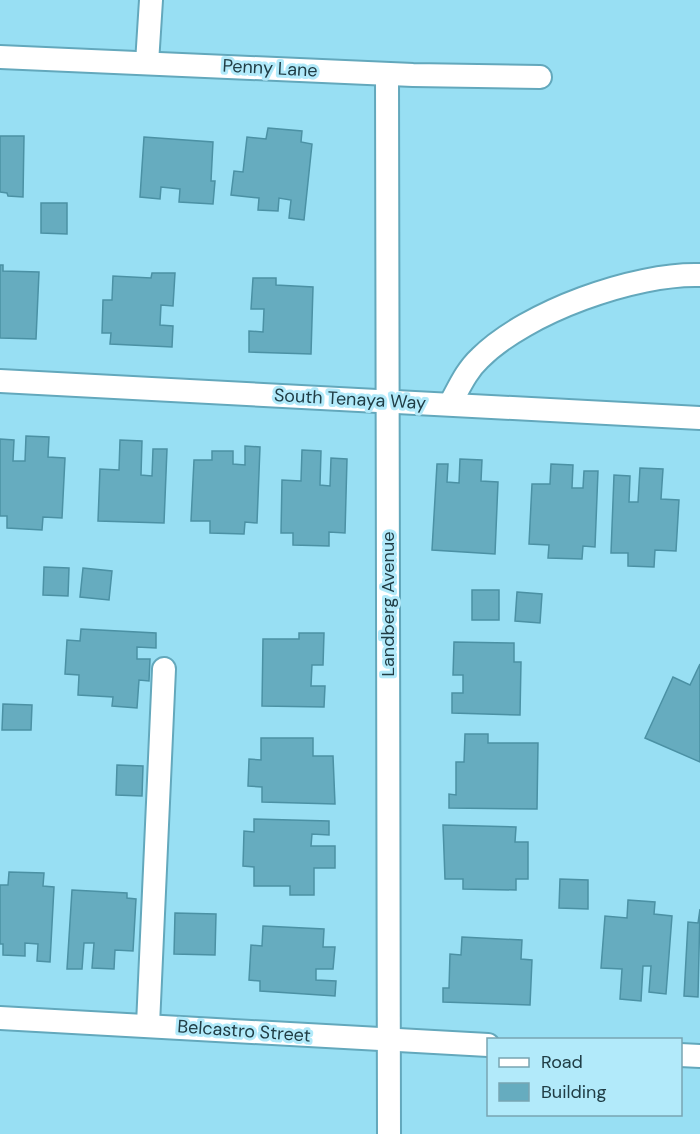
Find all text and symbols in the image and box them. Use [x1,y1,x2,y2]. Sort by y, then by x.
street label: Penny Lane [222,54,318,82]
street label: South Tenaya Way [273,383,427,415]
street label: Landberg Avenue [376,532,400,676]
street label: Belcastro Street [176,1014,312,1048]
legend [487,1038,682,1116]
text: Road [541,1050,583,1074]
text: Building [541,1080,606,1104]

